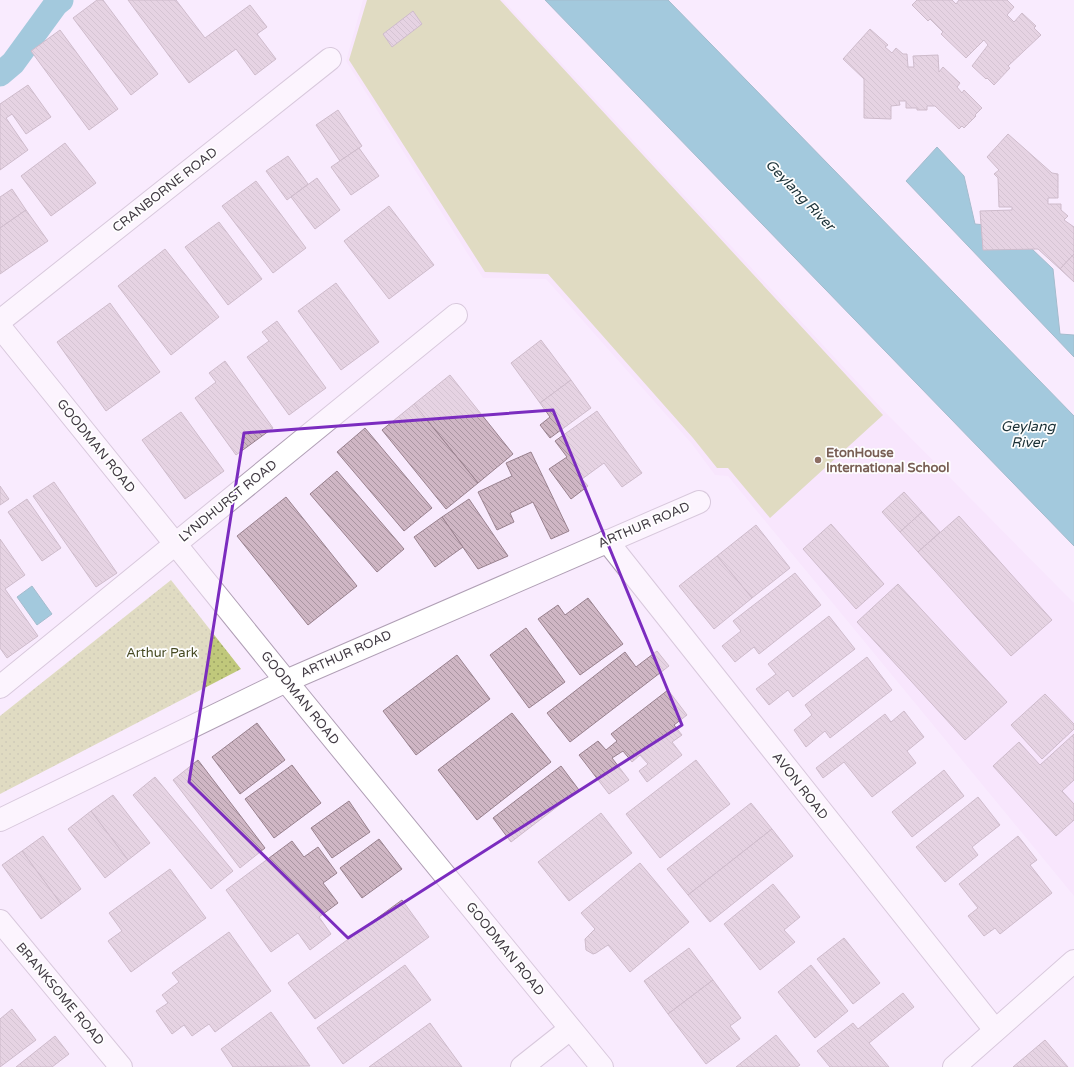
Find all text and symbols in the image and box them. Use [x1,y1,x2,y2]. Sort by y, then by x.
street label: CRANBORNE ROAD [109,144,221,236]
water label: Geylang River [762,156,839,235]
street label: GOODMAN ROAD [53,396,139,496]
water label: Geylang River [1001,418,1057,451]
place label: EtonHouse International School [826,445,949,476]
marker: EtonHouse International School [813,455,823,465]
street label: LYNDHURST ROAD [176,456,280,545]
street label: ARTHUR ROAD [596,498,693,552]
street label: ARTHUR ROAD [298,627,394,681]
park label: Arthur Park [126,645,198,661]
street label: GOODMAN ROAD [257,648,343,748]
street label: AVON ROAD [769,749,832,823]
street label: GOODMAN ROAD [462,899,548,999]
street label: BRANKSOME ROAD [12,939,108,1049]

